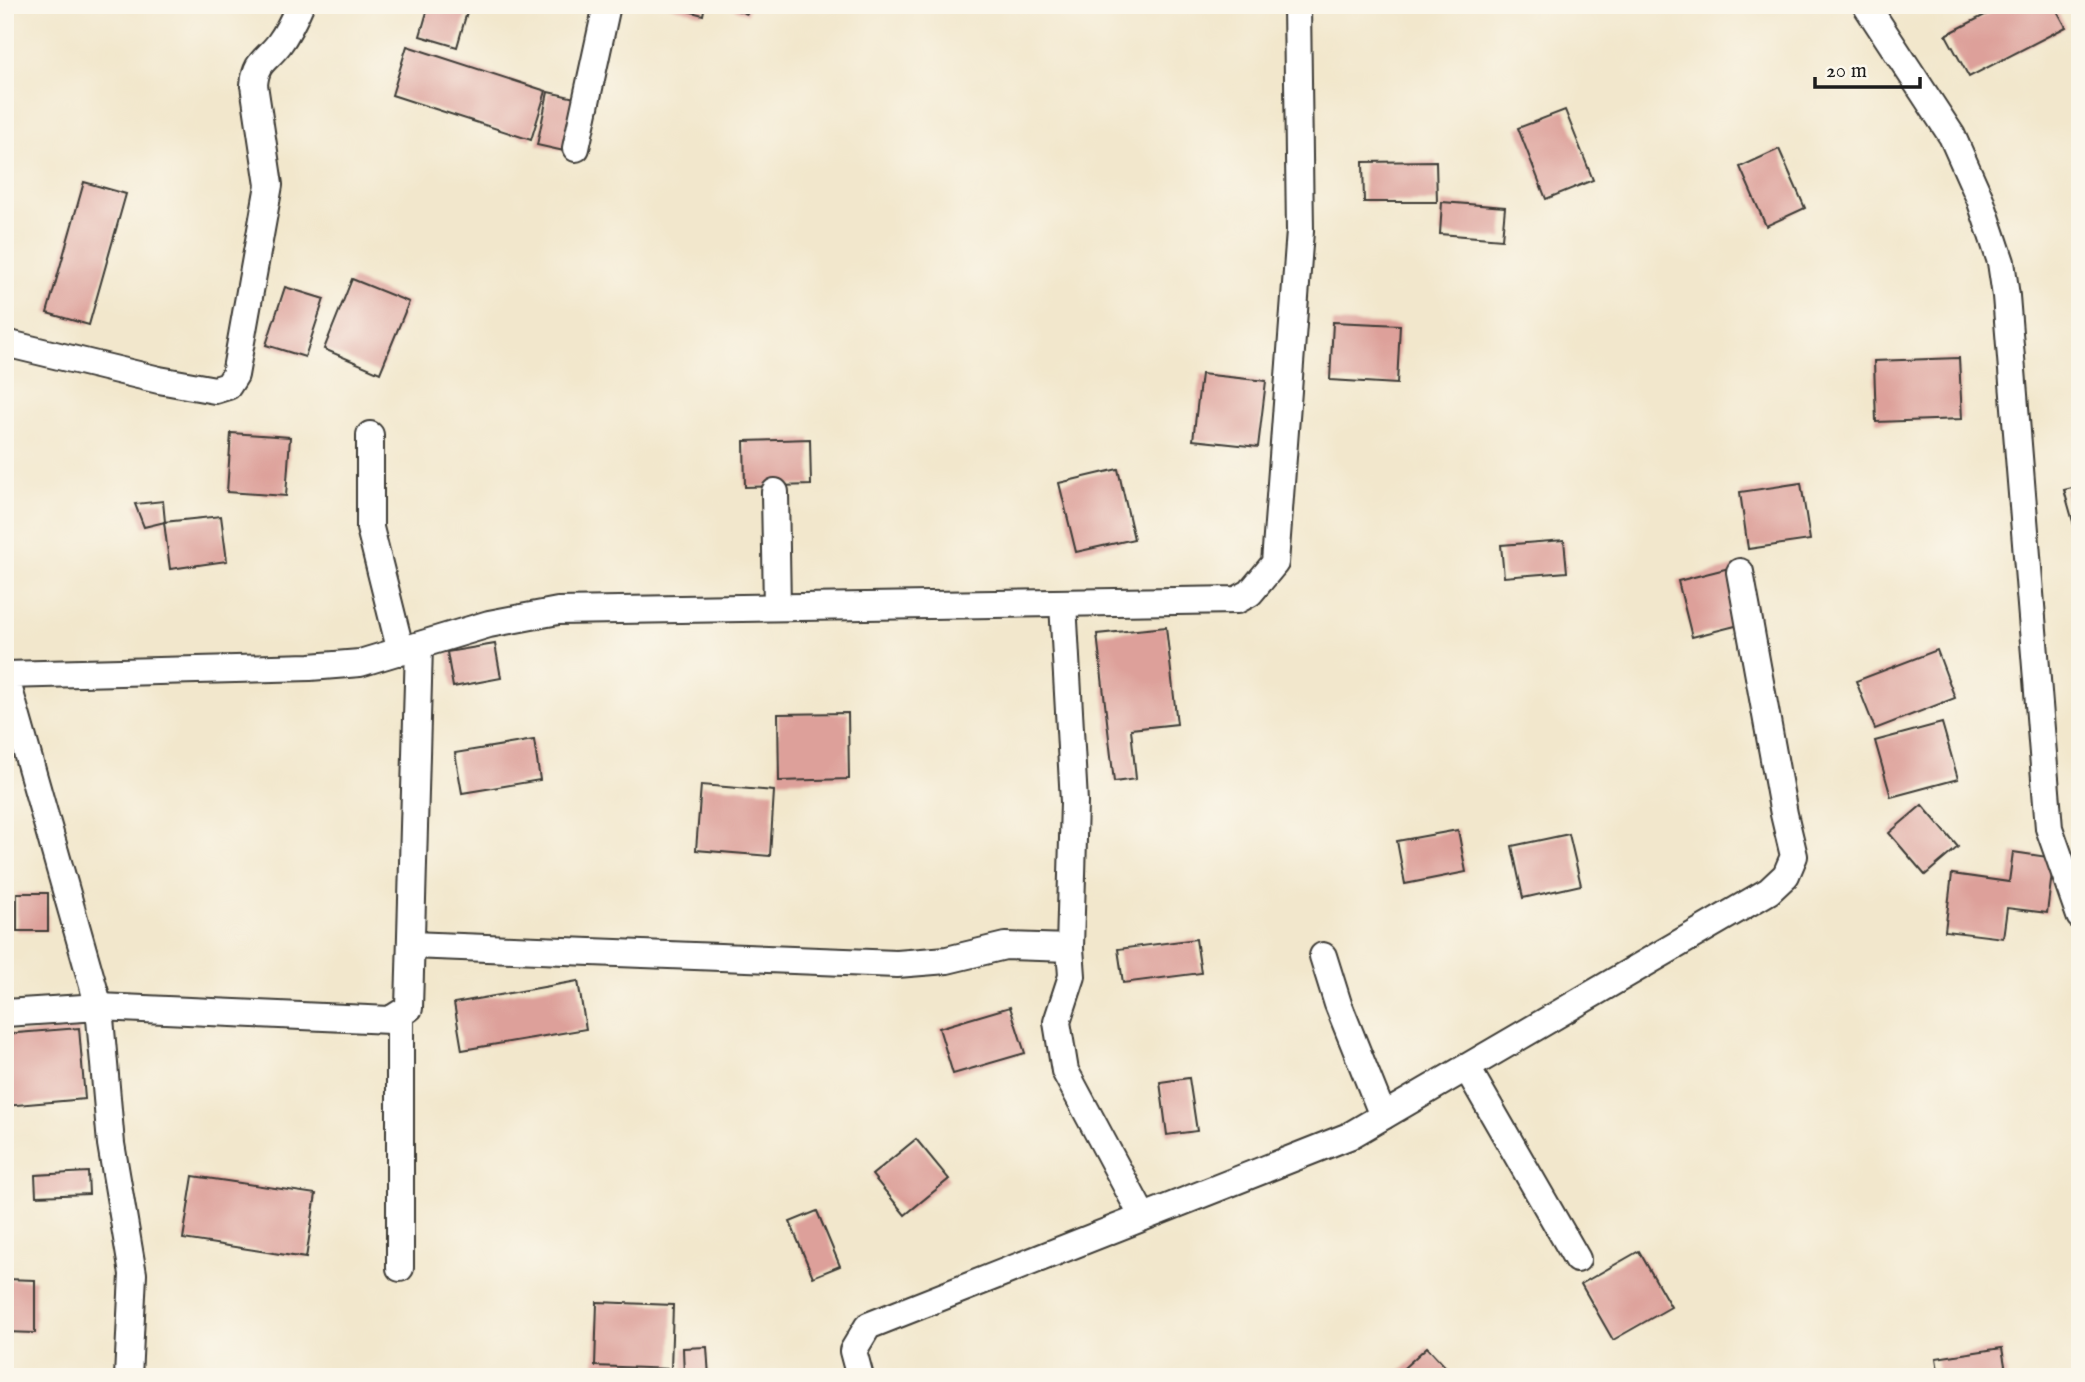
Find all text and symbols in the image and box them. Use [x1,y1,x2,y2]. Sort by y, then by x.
scale bar [1815,46,1920,90]
text: 20 m [1826,58,1867,85]

